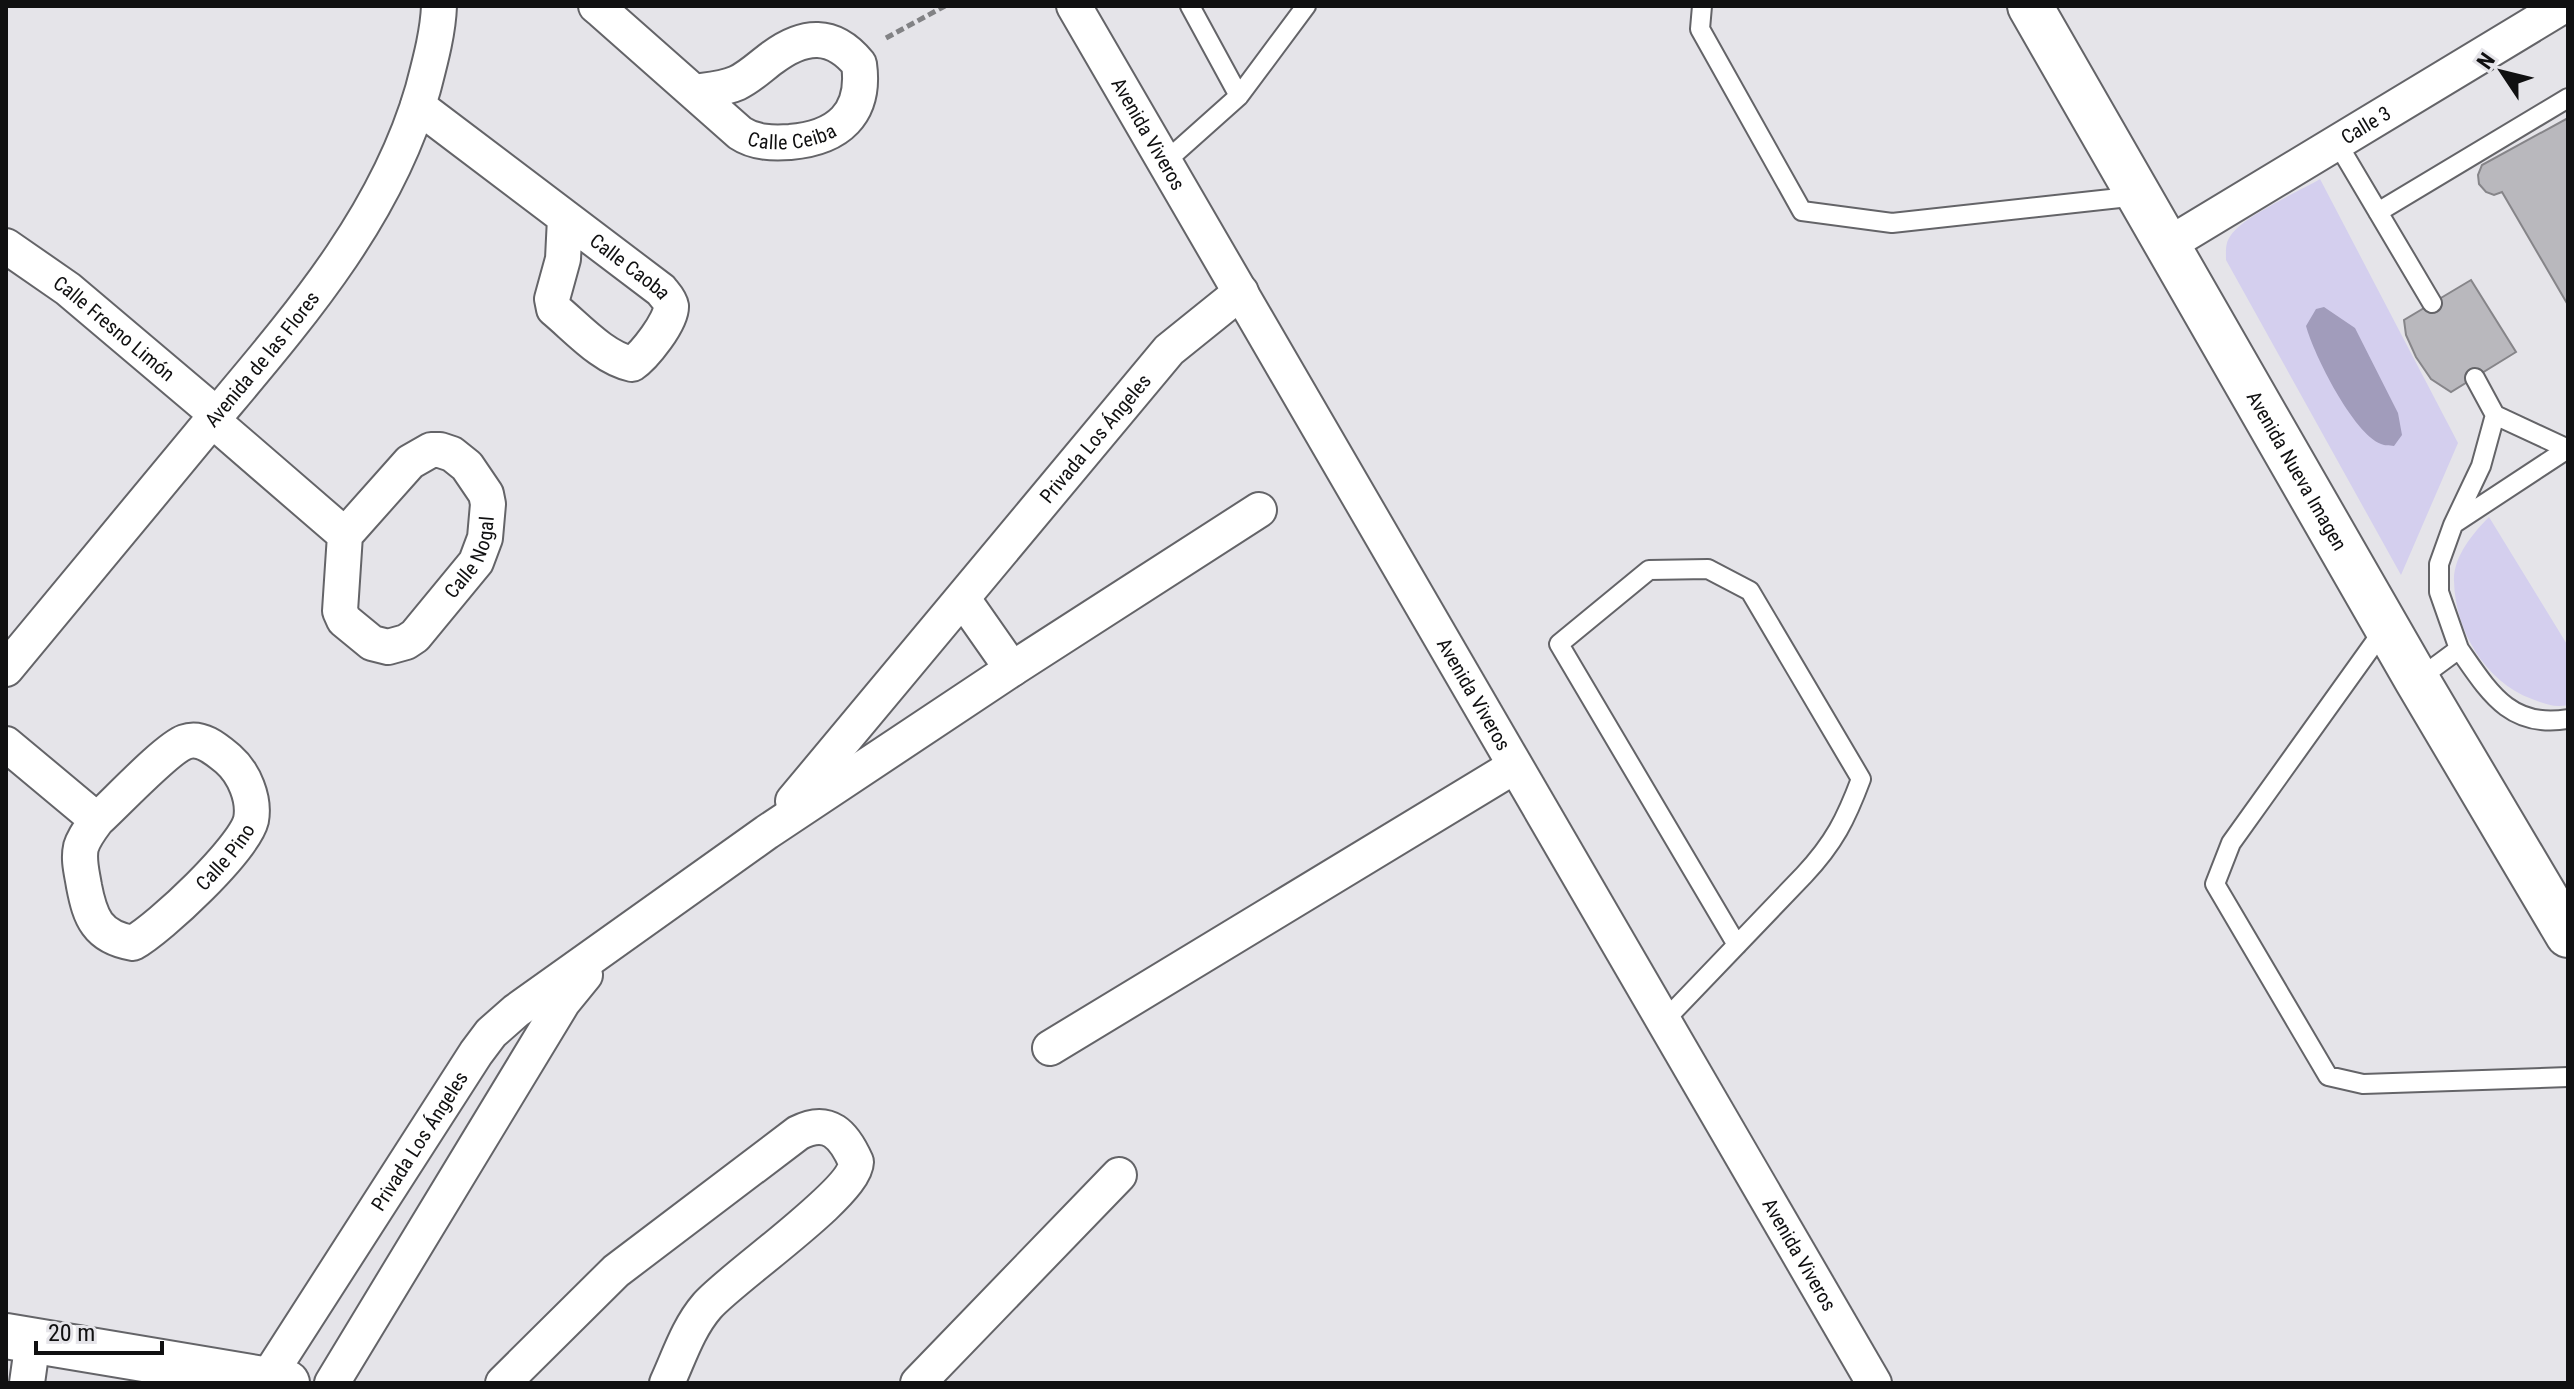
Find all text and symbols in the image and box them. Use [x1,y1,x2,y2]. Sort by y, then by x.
north arrow [2462,32,2542,112]
text: N [2472,48,2500,74]
street label: Avenida Viveros [1106,73,1190,194]
street label: Calle 3 [2337,101,2395,149]
street label: Calle Ceiba [745,118,840,154]
street label: Calle Caoba [585,228,676,304]
street label: Calle Fresno Limón [49,271,180,386]
street label: Avenida de las Flores [200,287,324,432]
street label: Privada Los Ángeles [1035,369,1156,508]
street label: Avenida Nueva Imagen [2242,387,2352,555]
street label: Calle Nogal [439,515,499,603]
street label: Avenida Viveros [1432,634,1516,755]
street label: Calle Pino [191,820,260,895]
street label: Privada Los Ángeles [366,1067,473,1215]
street label: Avenida Viveros [1757,1194,1841,1315]
scale bar [36,1305,162,1355]
text: 20 m [48,1319,95,1347]

